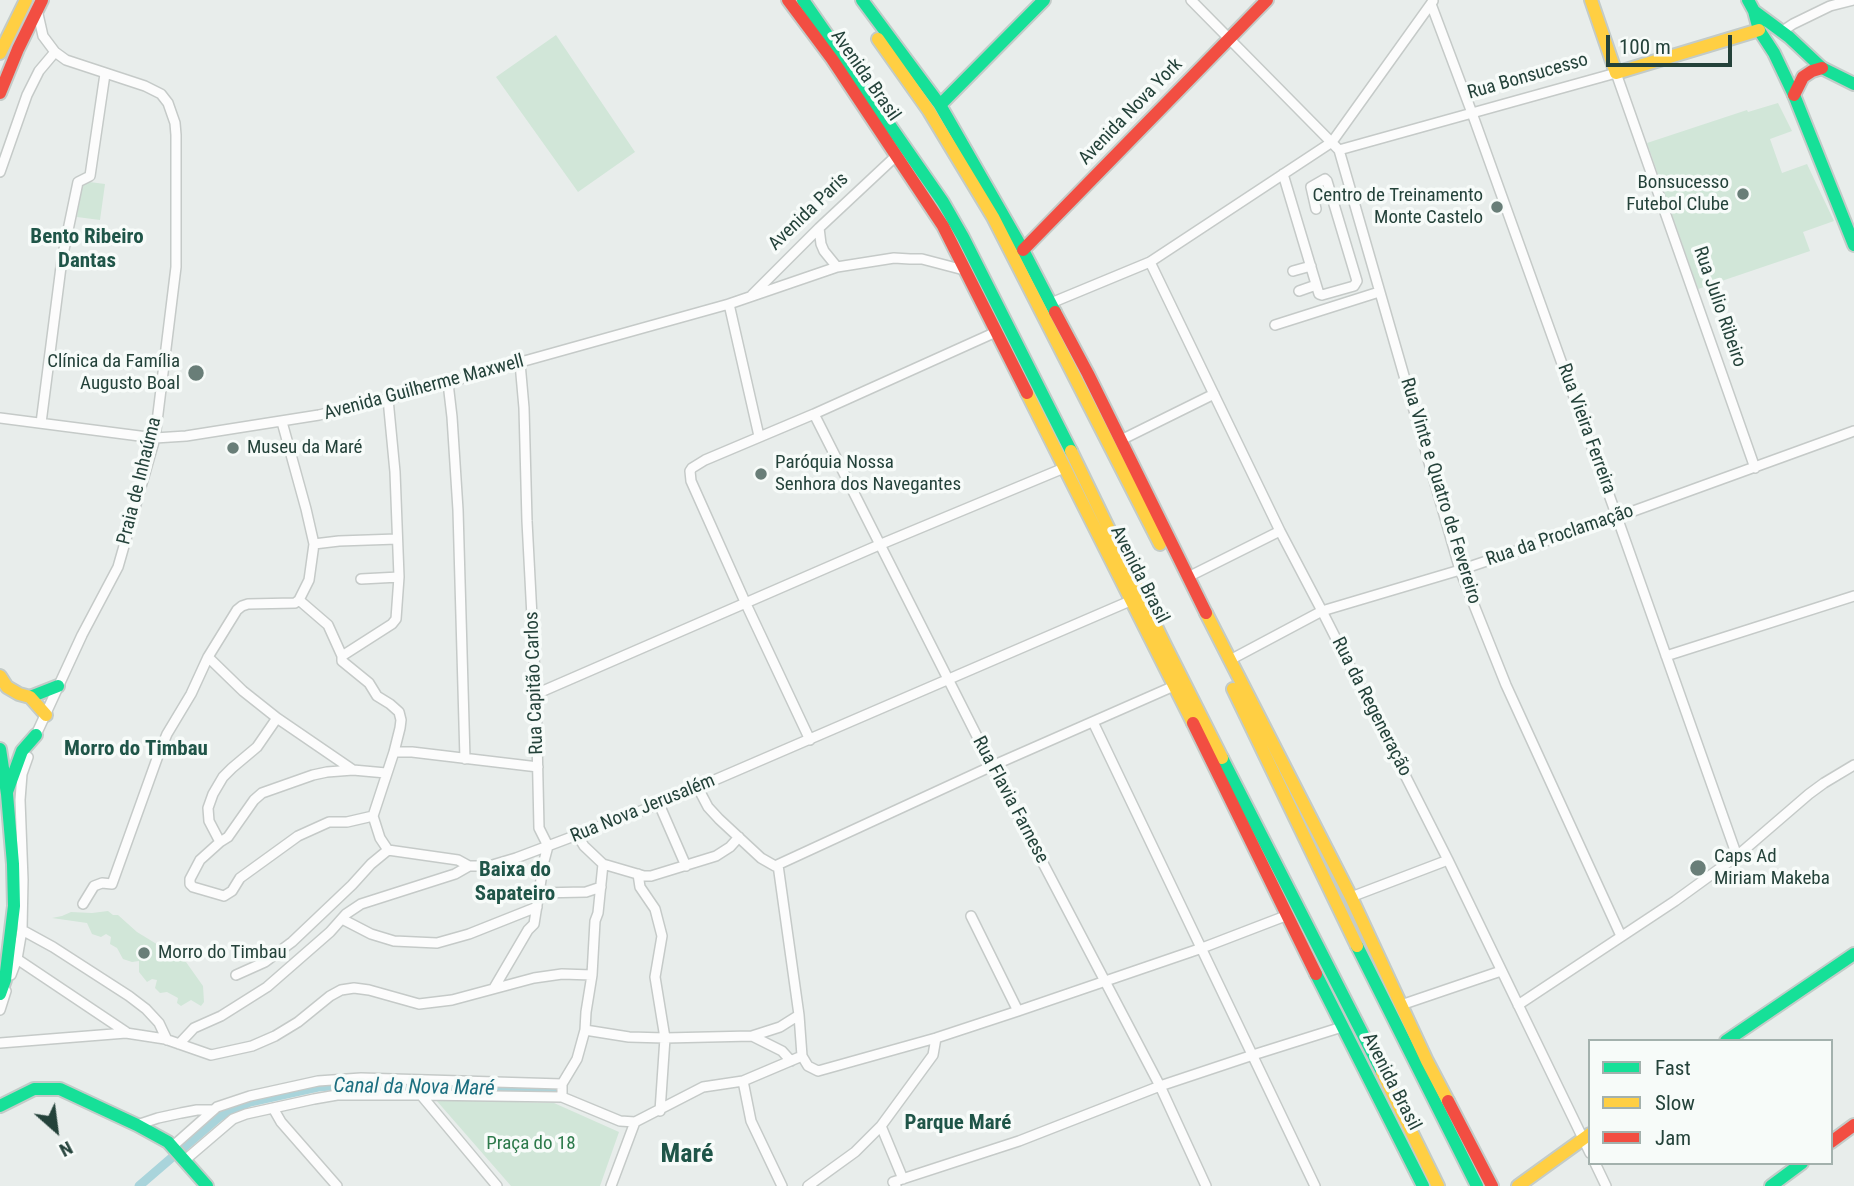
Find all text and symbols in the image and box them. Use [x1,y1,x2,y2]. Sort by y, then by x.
scale bar [1609,21,1735,65]
street label: Avenida Brasil [825,26,905,126]
text: 100 m [1619,35,1671,59]
street label: Rua Bonsucesso [1465,49,1591,105]
street label: Avenida Nova York [1074,54,1188,170]
street label: Avenida Paris [764,168,854,256]
place label: Bonsucesso Futebol Clube [1626,172,1729,216]
place label: Centro de Treinamento Monte Castelo [1313,185,1483,229]
marker: Bonsucesso Futebol Clube [1735,186,1751,202]
marker: Centro de Treinamento Monte Castelo [1489,199,1505,215]
district label: Bento Ribeiro Dantas [30,225,144,275]
street label: Rua Julio Ribeiro [1688,244,1750,370]
street label: Avenida Guilherme Maxwell [321,350,527,426]
place label: Clínica da Família Augusto Boal [47,351,180,395]
street label: Rua Vieira Ferreira [1552,361,1620,497]
marker: Clínica da Família Augusto Boal [186,363,206,383]
street label: Rua Vinte e Quatro de Fevereiro [1395,375,1485,607]
street label: Praia de Inhaúma [113,415,167,547]
place label: Museu da Maré [247,437,363,459]
marker: Museu da Maré [225,440,241,456]
place label: Paróquia Nossa Senhora dos Navegantes [775,452,961,496]
marker: Paróquia Nossa Senhora dos Navegantes [753,466,769,482]
street label: Rua da Proclamação [1483,500,1637,572]
street label: Avenida Brasil [1105,523,1173,627]
street label: Rua Capitão Carlos [521,611,549,755]
street label: Rua da Regeneração [1326,634,1416,780]
street label: Rua Flavia Farnese [967,733,1053,867]
district label: Morro do Timbau [64,737,208,763]
street label: Rua Nova Jerusalém [567,770,719,848]
place label: Caps Ad Miriam Makeba [1714,846,1830,890]
district label: Baixa do Sapateiro [475,858,555,908]
marker: Caps Ad Miriam Makeba [1688,858,1708,878]
place label: Morro do Timbau [158,942,287,964]
marker: Morro do Timbau [136,945,152,961]
street label: Avenida Brasil [1357,1030,1425,1134]
legend [1588,1039,1833,1165]
text: Fast [1655,1056,1691,1080]
water label: Canal da Nova Maré [333,1074,495,1102]
text: Slow [1655,1091,1695,1115]
north arrow [21,1095,91,1165]
district label: Parque Maré [905,1111,1011,1137]
text: Jam [1655,1126,1691,1150]
park label: Praça do 18 [486,1133,576,1155]
text: N [56,1136,77,1162]
district label: Maré [661,1139,713,1171]

